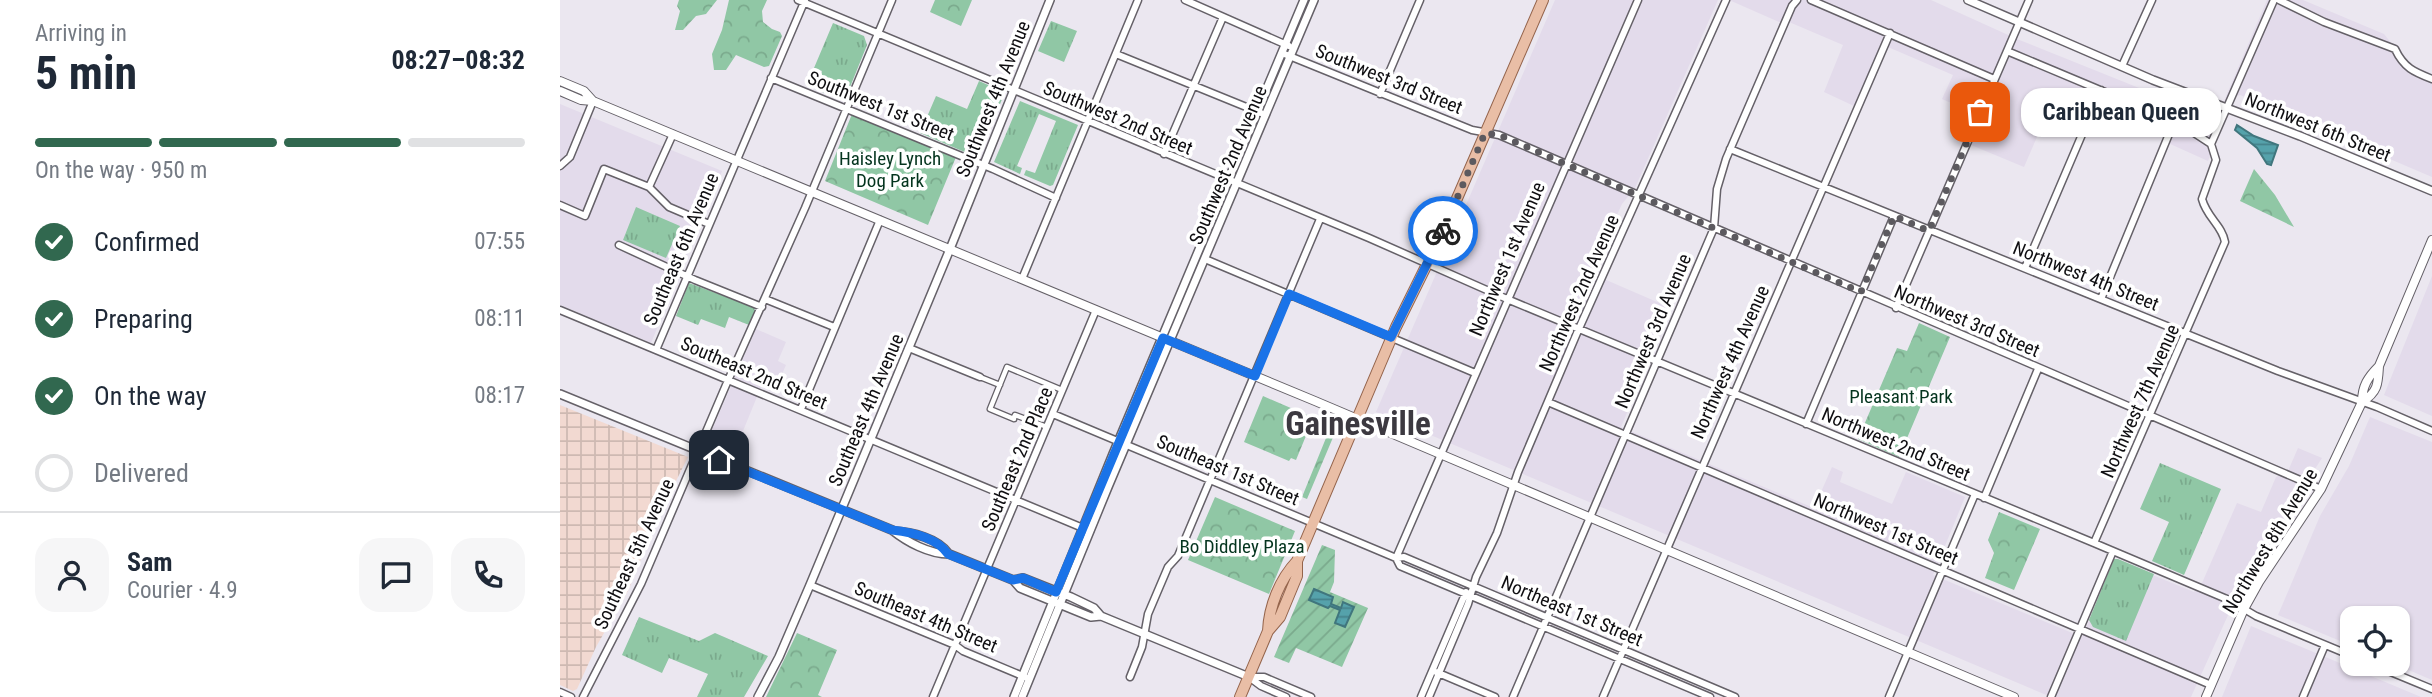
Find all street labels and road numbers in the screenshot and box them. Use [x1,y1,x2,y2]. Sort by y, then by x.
street label: Southwest 4th Avenue [951,17,1035,181]
street label: Southwest 3rd Street [1312,39,1466,119]
street label: Southwest 1st Street [804,66,958,146]
street label: Southwest 2nd Street [1040,76,1196,160]
street label: Southwest 2nd Avenue [1184,82,1272,248]
street label: Northwest 6th Street [2242,87,2394,167]
street label: Southeast 6th Avenue [639,169,724,329]
street label: Northwest 1st Avenue [1464,178,1550,339]
street label: Northwest 2nd Avenue [1534,211,1624,375]
street label: Northwest 4th Street [2010,236,2162,316]
street label: Northwest 3rd Avenue [1610,250,1696,412]
street label: Northwest 3rd Street [1891,280,2043,362]
street label: Northwest 4th Avenue [1686,282,1774,442]
street label: Northwest 7th Avenue [2096,321,2184,481]
street label: Southeast 4th Avenue [824,330,909,490]
street label: Southeast 2nd Street [677,332,831,414]
street label: Southeast 2nd Place [976,384,1058,534]
street label: Northwest 2nd Street [1818,402,1974,486]
street label: Southeast 1st Street [1153,430,1303,510]
street label: Northwest 8th Avenue [2218,464,2323,618]
street label: Southeast 5th Avenue [589,475,679,633]
street label: Northwest 1st Street [1810,488,1962,570]
street label: Northeast 1st Street [1498,571,1646,651]
street label: Southeast 4th Street [851,577,1001,657]

